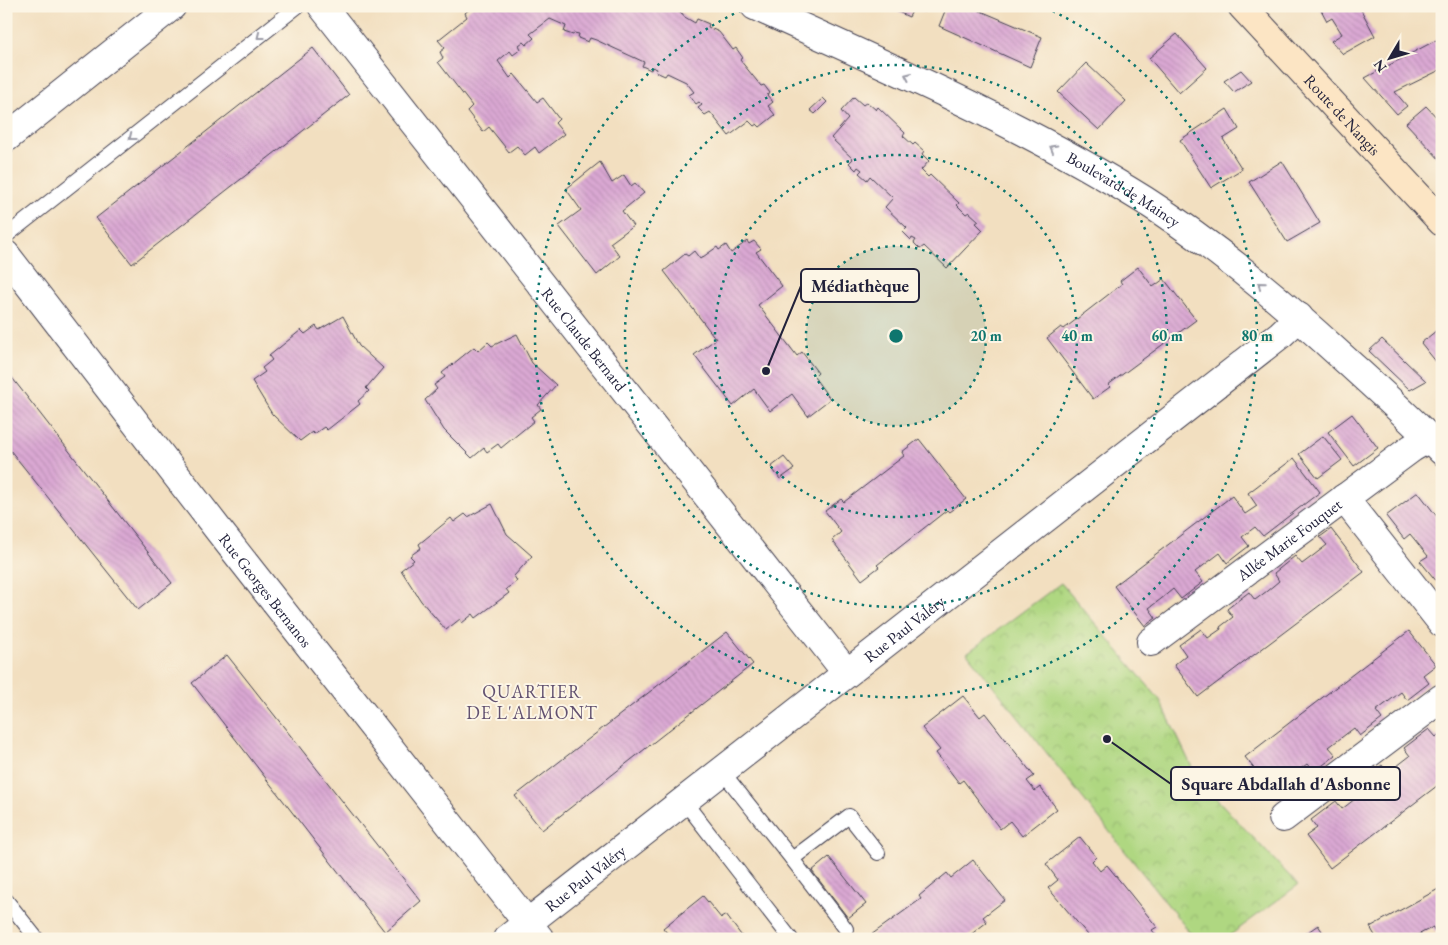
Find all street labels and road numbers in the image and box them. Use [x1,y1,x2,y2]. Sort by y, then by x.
street label: Route de Nangis [1299,70,1385,160]
street label: Boulevard de Maincy [1063,147,1185,233]
street label: Rue Claude Bernard [536,283,632,396]
street label: Allée Marie Fouquet [1232,494,1346,586]
street label: Rue Georges Bernanos [214,529,317,652]
street label: Rue Paul Valéry [860,590,950,667]
street label: Rue Paul Valéry [541,840,631,917]

